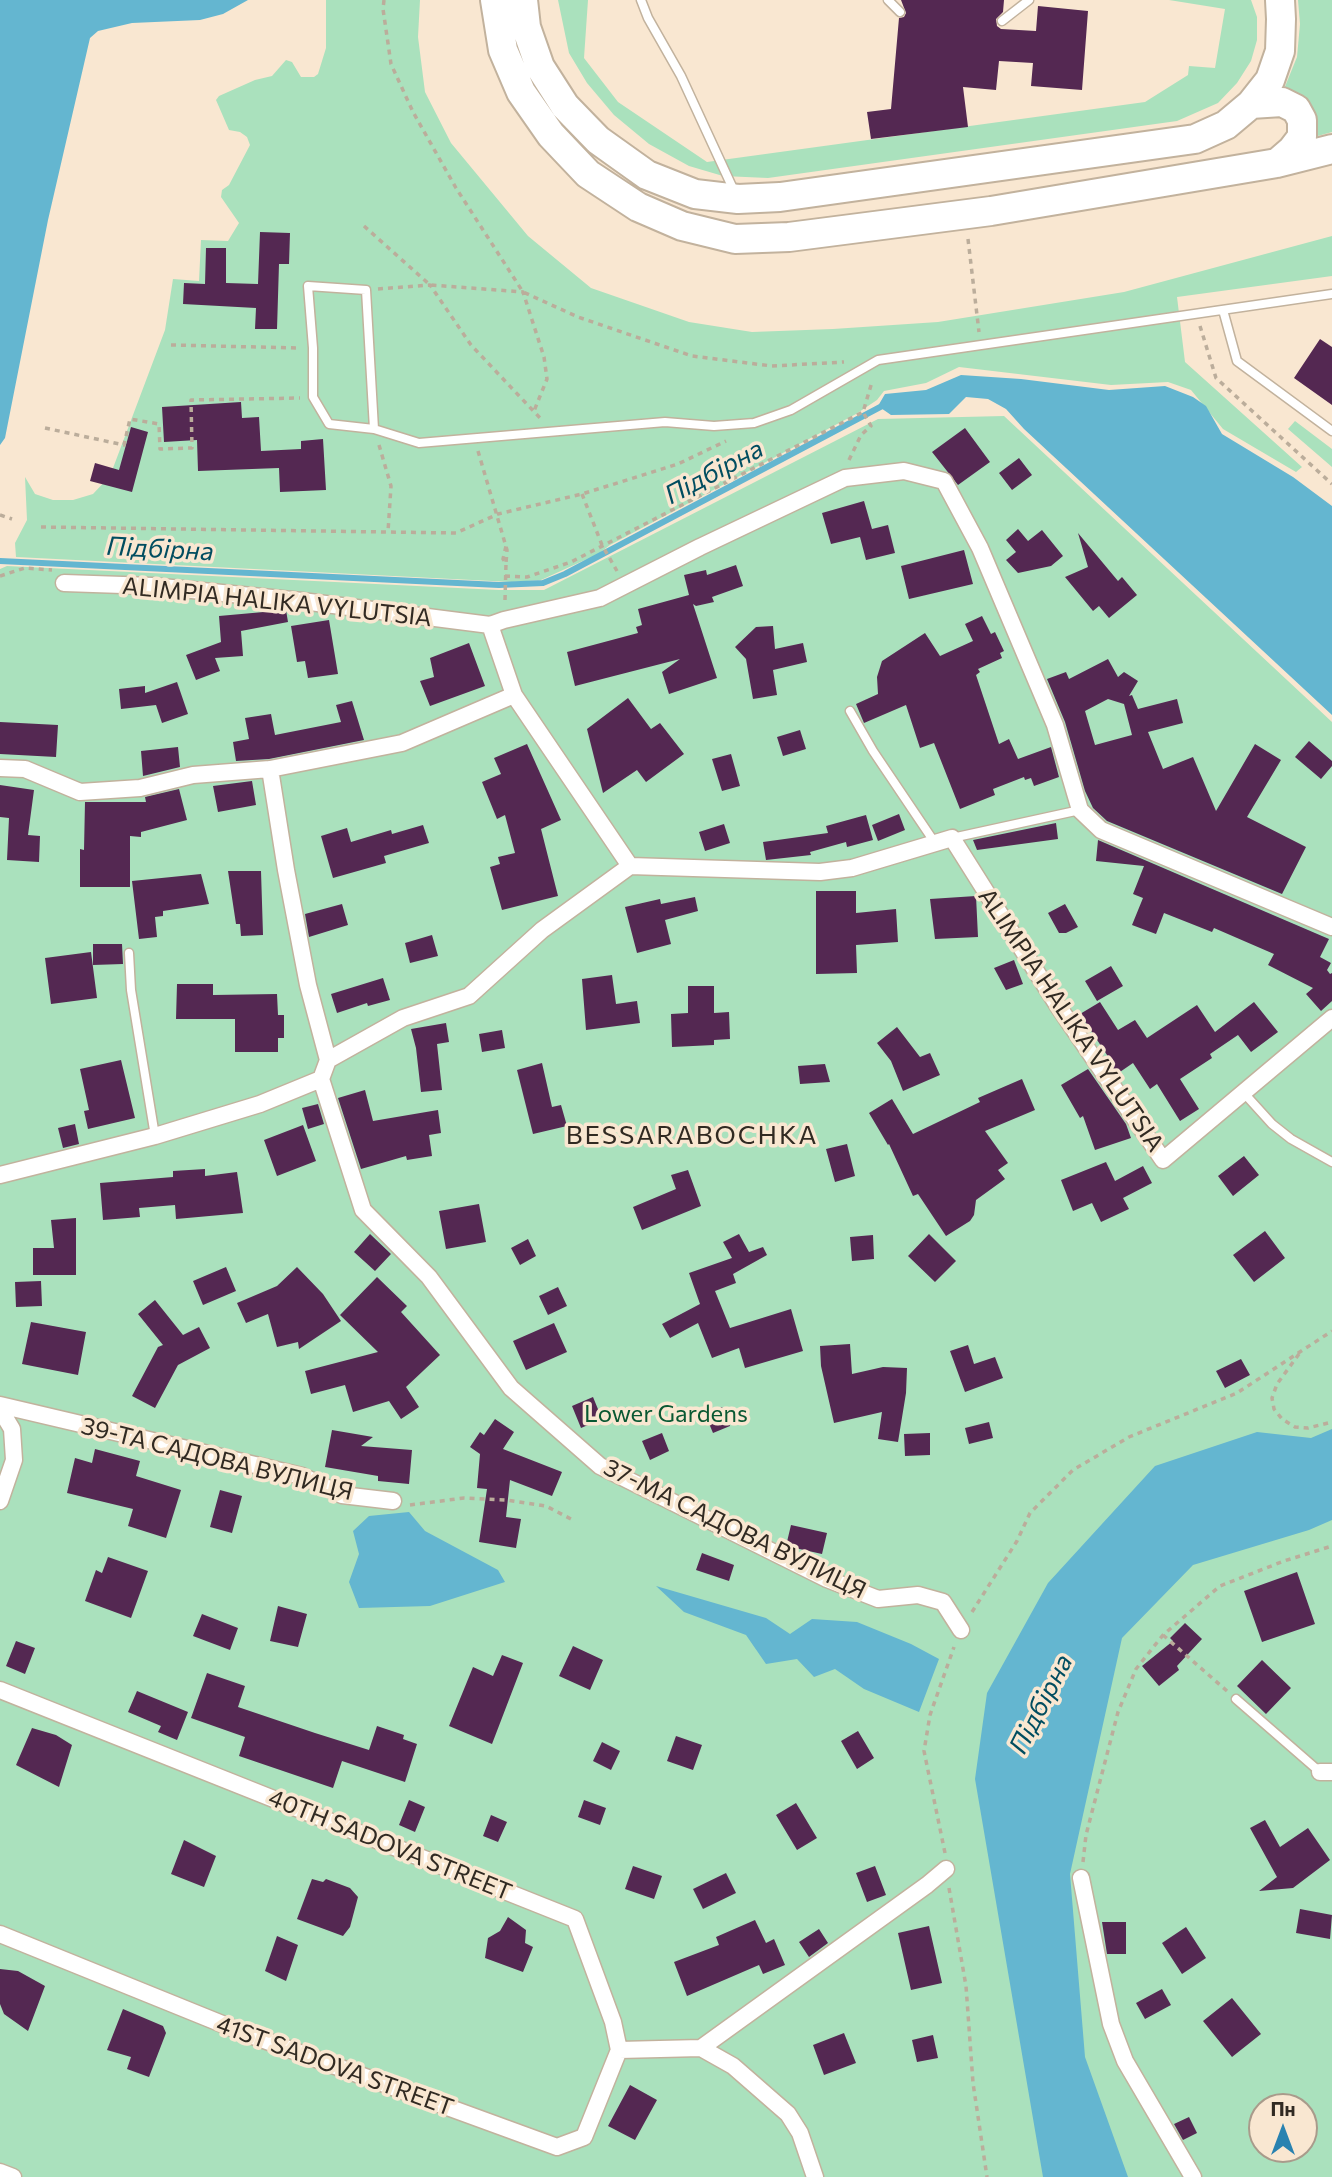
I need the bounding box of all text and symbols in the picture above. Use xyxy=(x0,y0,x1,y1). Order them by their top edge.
water label: Підбірна xyxy=(659,433,769,511)
water label: Підбірна xyxy=(106,531,214,567)
street label: ALIMPIA HALIKA VYLUTSIA xyxy=(121,571,433,633)
street label: ALIMPIA HALIKA VYLUTSIA xyxy=(972,883,1170,1157)
district label: BESSARABOCHKA xyxy=(567,1119,817,1151)
park label: Lower Gardens xyxy=(584,1400,748,1428)
street label: 39-ТА САДОВА ВУЛИЦЯ xyxy=(78,1411,356,1507)
street label: 37-МА САДОВА ВУЛИЦЯ xyxy=(599,1453,871,1605)
water label: Підбірна xyxy=(1003,1649,1079,1759)
street label: 40TH SADOVA STREET xyxy=(264,1783,516,1907)
street label: 41ST SADOVA STREET xyxy=(213,2010,457,2122)
north arrow xyxy=(1248,2093,1318,2163)
text: Пн xyxy=(1270,2097,1296,2120)

